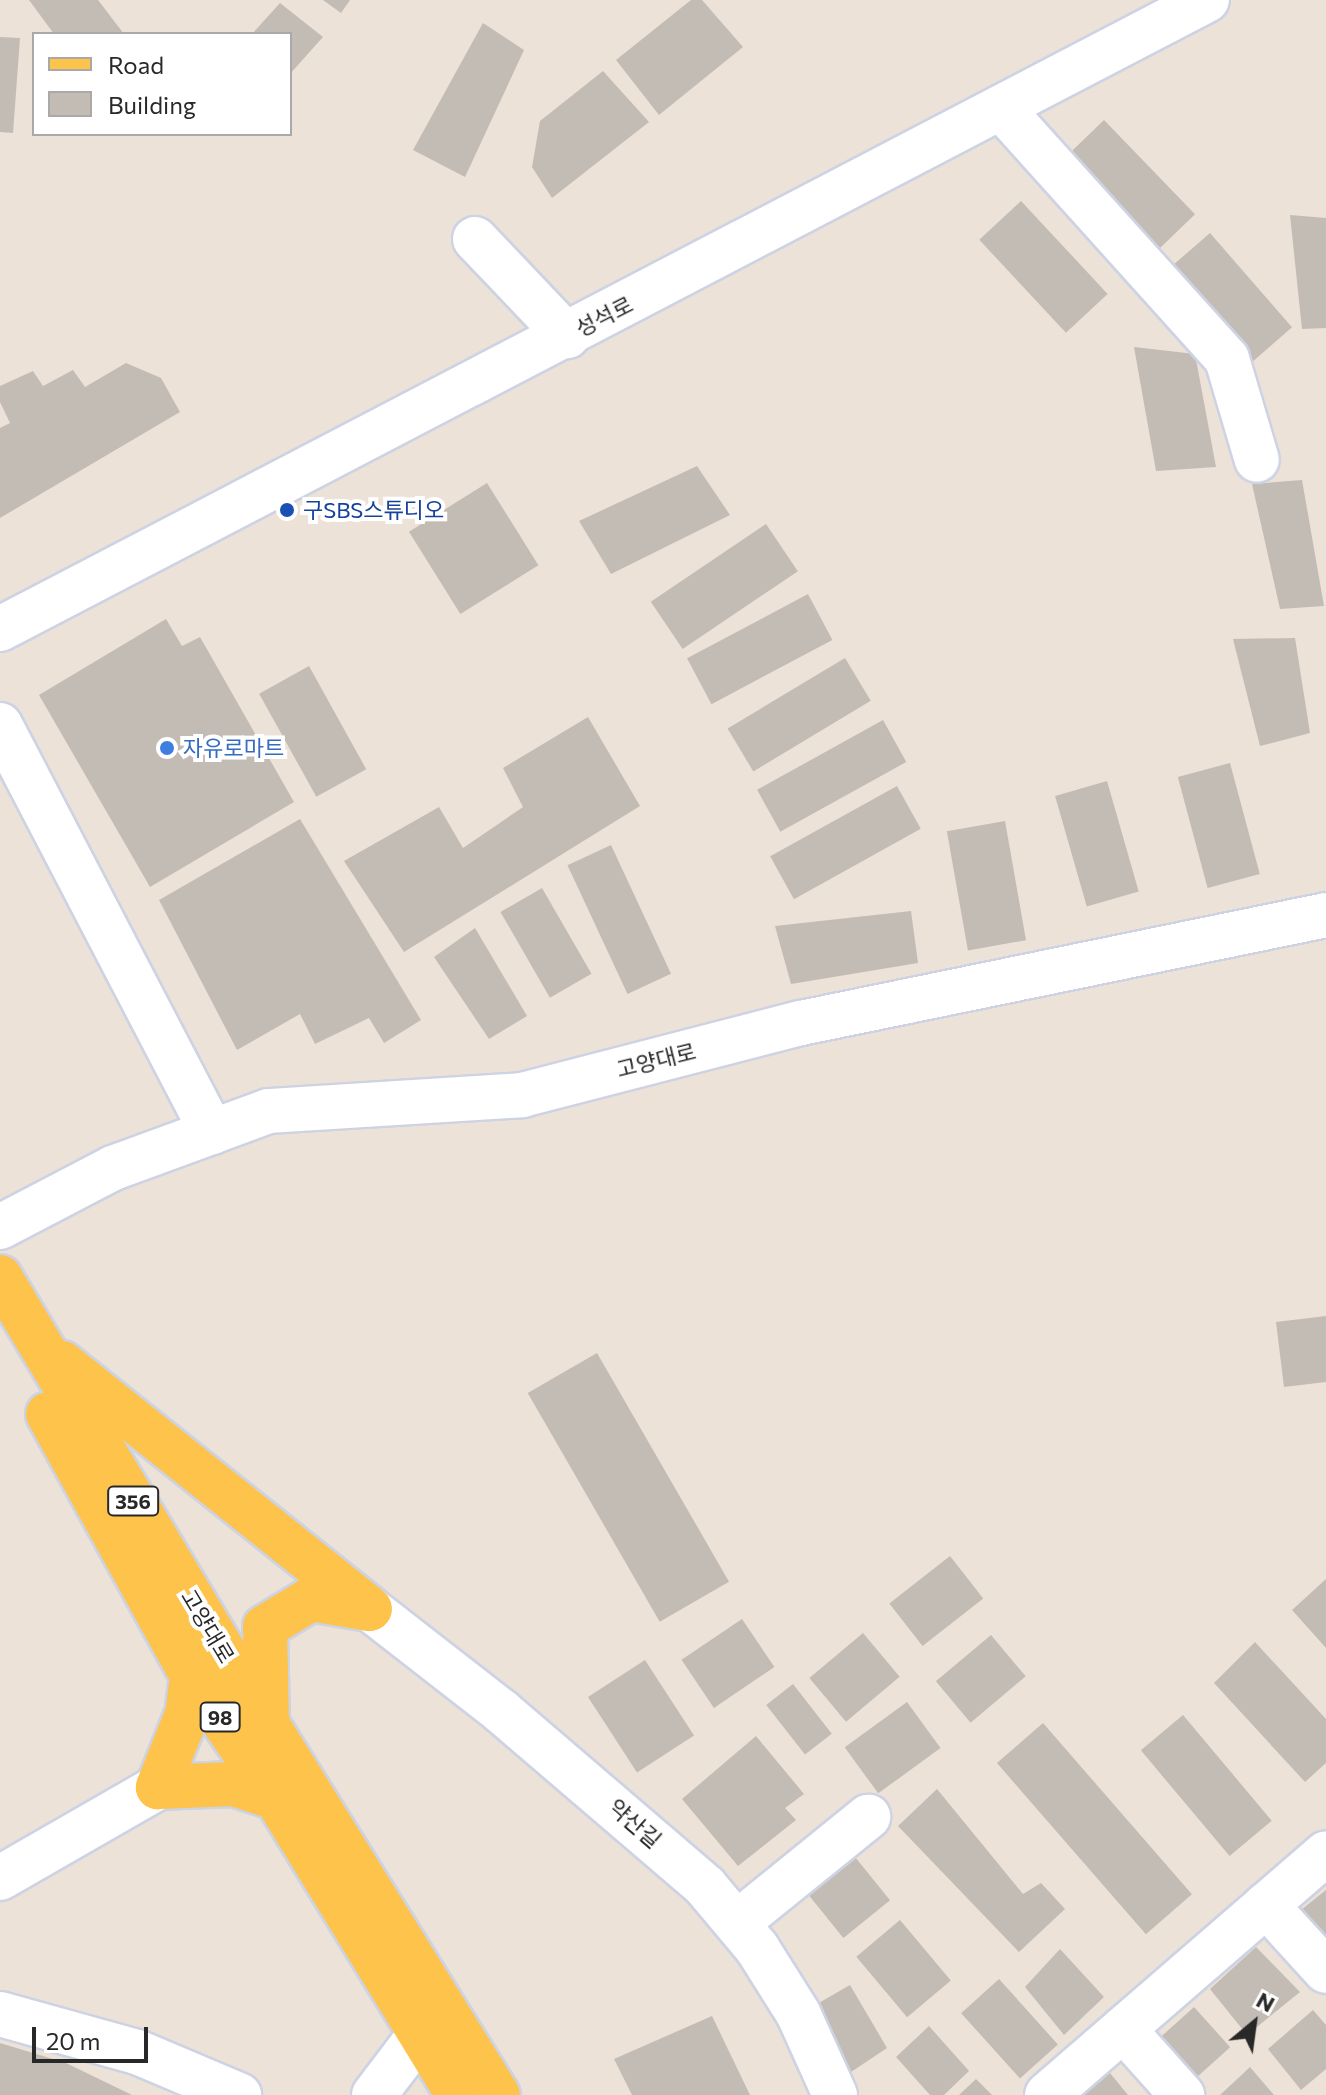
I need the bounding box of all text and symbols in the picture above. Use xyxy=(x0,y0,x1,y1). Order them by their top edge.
legend xyxy=(32,32,292,136)
text: Road xyxy=(108,50,164,79)
text: Building xyxy=(108,90,196,119)
street label: 성석로 xyxy=(571,290,637,342)
place label: 구SBS스튜디오 xyxy=(303,497,444,523)
marker: 구SBS스튜디오 xyxy=(278,501,296,519)
place label: 자유로마트 xyxy=(183,735,284,761)
marker: 자유로마트 xyxy=(158,739,176,757)
street label: 고양대로 xyxy=(614,1037,698,1083)
road number: 356 xyxy=(107,1485,159,1517)
street label: 고양대로 xyxy=(176,1585,240,1667)
road number: 98 xyxy=(198,1701,242,1733)
street label: 약산길 xyxy=(603,1793,667,1853)
north arrow xyxy=(1214,1983,1294,2063)
text: N xyxy=(1252,1986,1280,2017)
scale bar xyxy=(36,2011,152,2061)
text: 20 m xyxy=(46,2026,100,2055)

